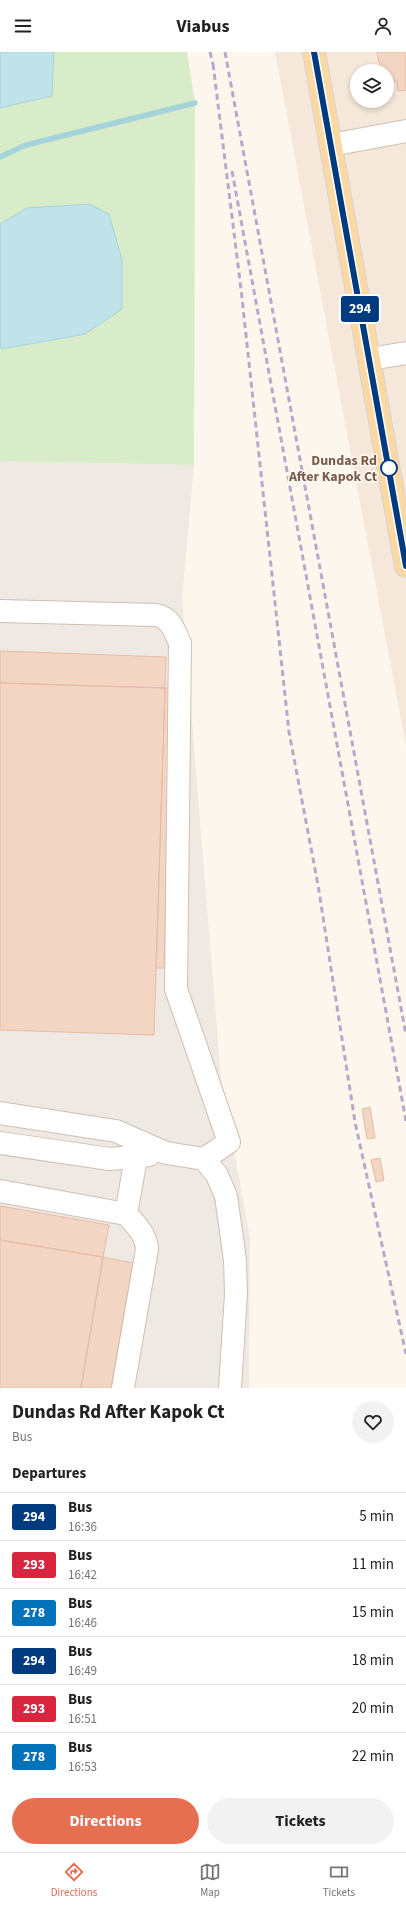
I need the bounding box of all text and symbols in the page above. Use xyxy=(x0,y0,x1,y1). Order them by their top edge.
text: Viabus xyxy=(177,14,229,39)
icon: menu xyxy=(12,15,34,37)
icon: person xyxy=(372,15,394,37)
map controls xyxy=(350,64,394,108)
button: layers xyxy=(350,64,394,108)
line badge: 294 xyxy=(337,296,383,322)
text: 294 xyxy=(349,299,371,319)
place label: Dundas Rd After Kapok Ct xyxy=(288,451,378,487)
marker: Dundas Rd After Kapok Ct xyxy=(380,459,398,477)
text: Dundas Rd After Kapok Ct xyxy=(12,1399,225,1426)
button: heart xyxy=(352,1401,394,1443)
text: Bus xyxy=(12,1428,32,1446)
text: Departures xyxy=(12,1463,86,1484)
text: Bus xyxy=(68,1497,92,1518)
text: 5 min xyxy=(359,1506,394,1527)
text: 294 xyxy=(23,1507,45,1527)
text: 16:36 xyxy=(68,1518,97,1536)
text: Bus xyxy=(68,1545,92,1566)
text: 11 min xyxy=(352,1554,394,1575)
text: 293 xyxy=(23,1555,45,1575)
text: 16:42 xyxy=(68,1566,97,1584)
text: Bus xyxy=(68,1593,92,1614)
text: 15 min xyxy=(352,1602,394,1623)
text: 278 xyxy=(23,1603,45,1623)
text: 16:46 xyxy=(68,1614,97,1632)
text: Bus xyxy=(68,1641,92,1662)
text: 18 min xyxy=(352,1650,394,1671)
text: 294 xyxy=(23,1651,45,1671)
text: 16:49 xyxy=(68,1662,97,1680)
text: Bus xyxy=(68,1689,92,1710)
text: 20 min xyxy=(352,1698,394,1719)
text: 293 xyxy=(23,1699,45,1719)
text: 16:51 xyxy=(68,1710,97,1728)
text: Bus xyxy=(68,1737,92,1758)
text: 22 min xyxy=(352,1746,394,1767)
text: 278 xyxy=(23,1747,45,1767)
text: 16:53 xyxy=(68,1758,97,1776)
button: Directions xyxy=(12,1798,199,1844)
button: Tickets xyxy=(207,1798,394,1844)
tab: Directions xyxy=(51,1861,97,1900)
tab: Map xyxy=(199,1861,221,1900)
tab: Tickets xyxy=(323,1861,355,1900)

